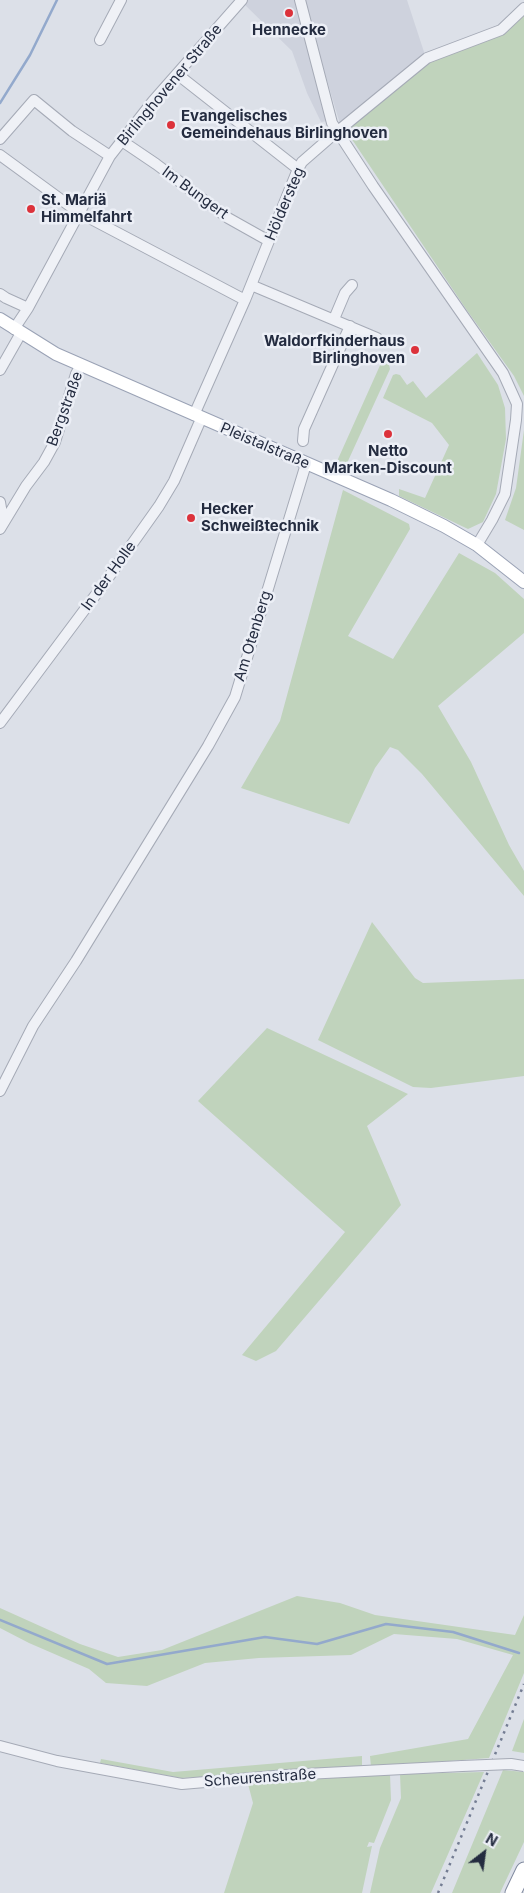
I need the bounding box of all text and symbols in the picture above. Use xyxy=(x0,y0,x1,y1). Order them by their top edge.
marker: Hennecke xyxy=(283,7,295,19)
street label: Birlinghovener Straße xyxy=(114,21,226,149)
place label: Hennecke xyxy=(252,21,326,39)
place label: Evangelisches Gemeindehaus Birlinghoven xyxy=(181,107,387,142)
marker: Evangelisches Gemeindehaus Birlinghoven xyxy=(165,119,177,131)
street label: Im Bungert xyxy=(158,163,232,223)
street label: Höldersteg xyxy=(261,165,309,243)
place label: St. Mariä Himmelfahrt xyxy=(41,191,132,226)
marker: St. Mariä Himmelfahrt xyxy=(25,203,37,215)
place label: Waldorfkinderhaus Birlinghoven xyxy=(264,332,405,367)
marker: Waldorfkinderhaus Birlinghoven xyxy=(409,344,421,356)
street label: Bergstraße xyxy=(43,369,87,449)
street label: Pleistalstraße xyxy=(218,419,312,473)
marker: Netto Marken-Discount xyxy=(382,428,394,440)
place label: Netto Marken-Discount xyxy=(324,442,452,477)
place label: Hecker Schweißtechnik xyxy=(201,500,319,535)
marker: Hecker Schweißtechnik xyxy=(185,512,197,524)
street label: In der Holle xyxy=(78,538,140,614)
street label: Am Otenberg xyxy=(231,588,275,684)
street label: Scheurenstraße xyxy=(203,1765,317,1791)
north arrow xyxy=(459,1828,509,1878)
text: N xyxy=(483,1830,501,1850)

